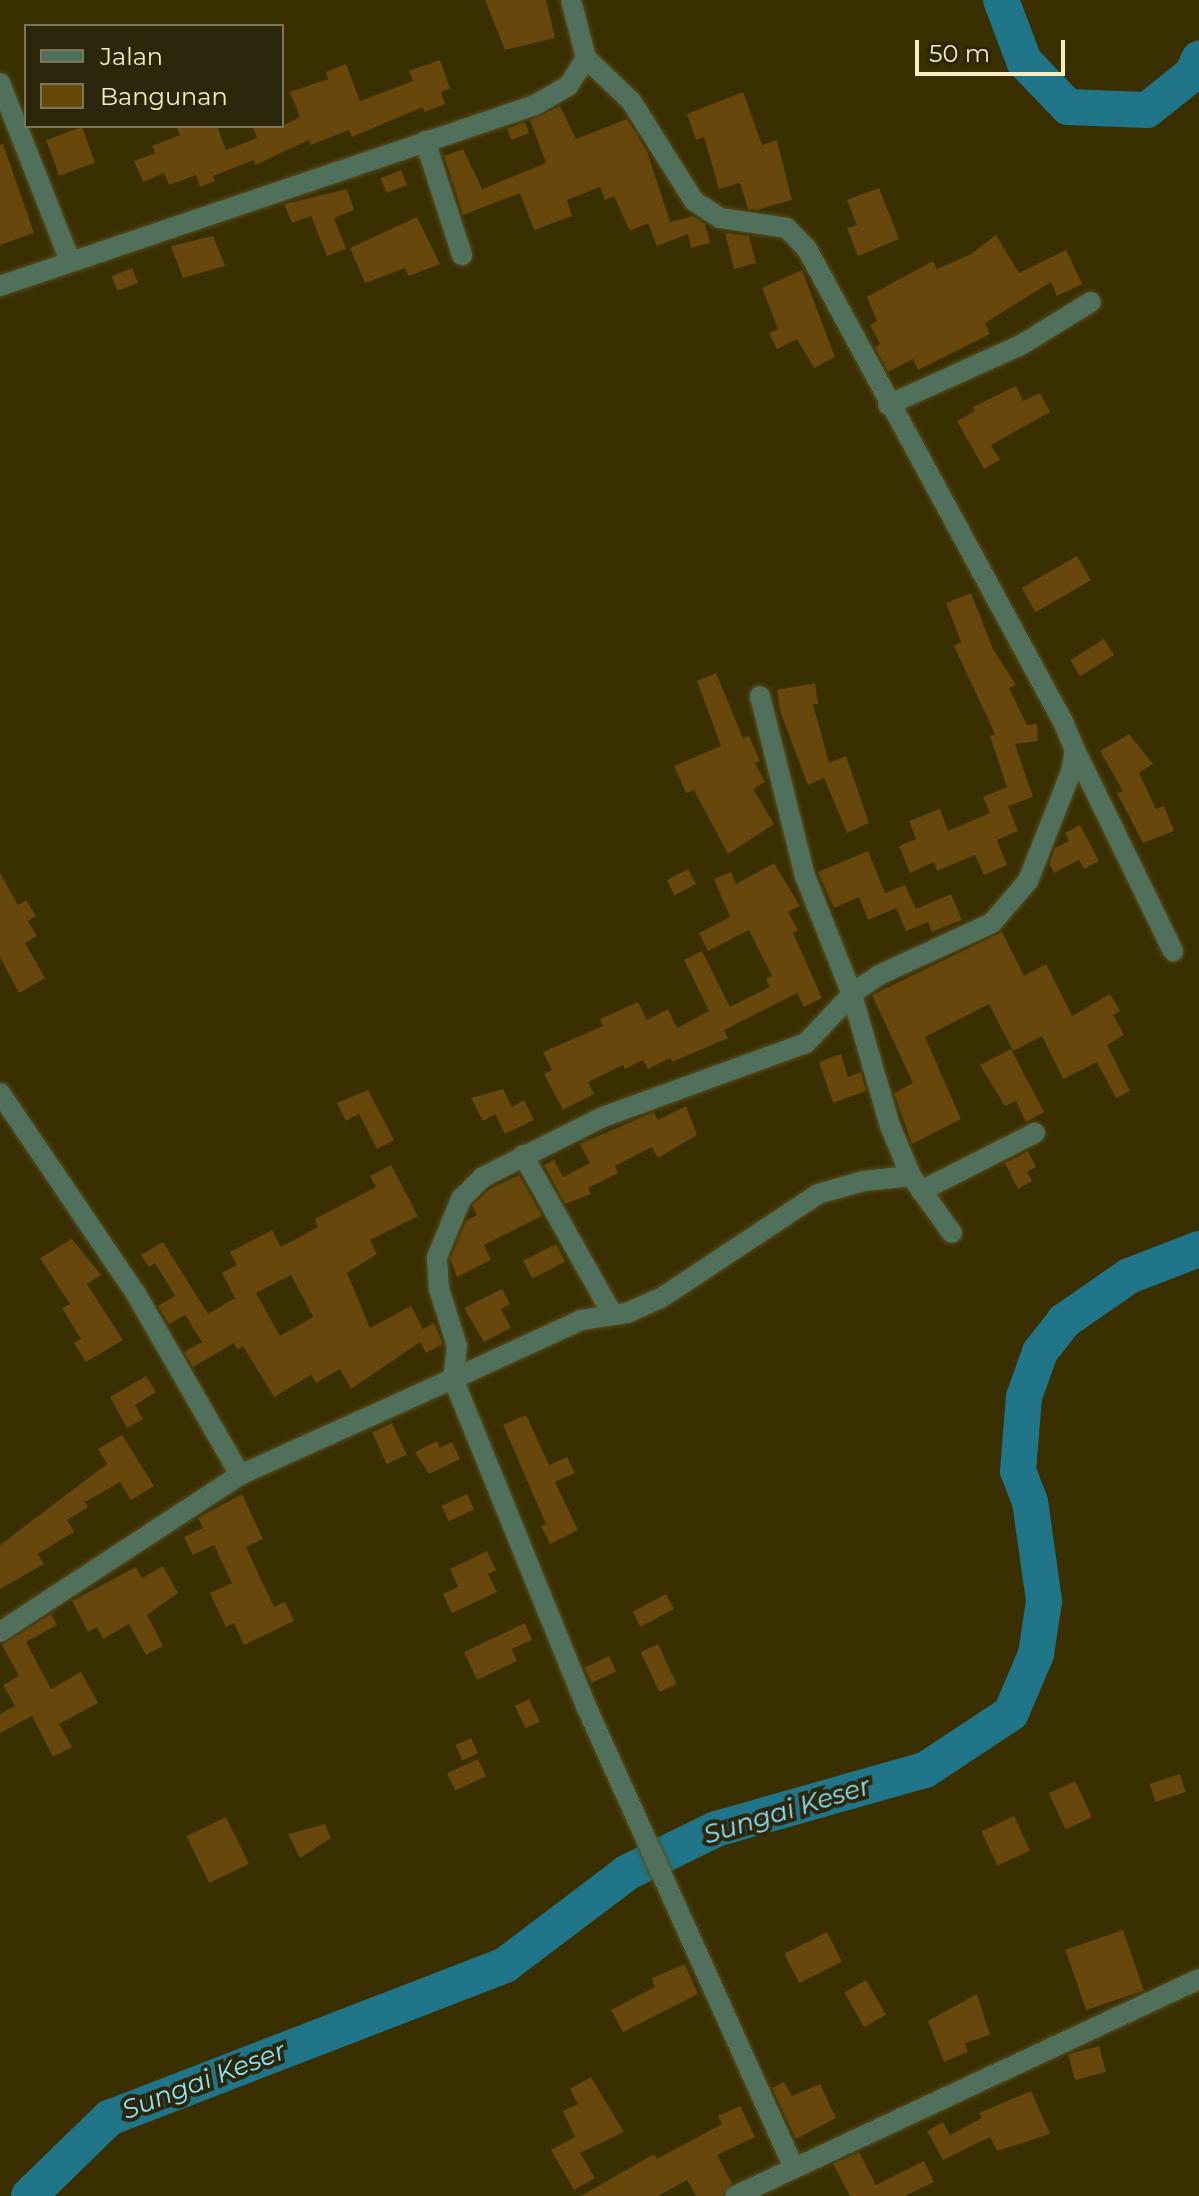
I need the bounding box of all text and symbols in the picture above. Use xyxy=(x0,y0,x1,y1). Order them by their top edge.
legend xyxy=(24,24,284,128)
scale bar xyxy=(919,24,1069,74)
text: 50 m xyxy=(929,39,990,68)
text: Jalan xyxy=(100,42,163,71)
text: Bangunan xyxy=(100,82,228,111)
water label: Sungai Keser xyxy=(700,1771,874,1851)
water label: Sungai Keser xyxy=(118,2035,290,2127)

